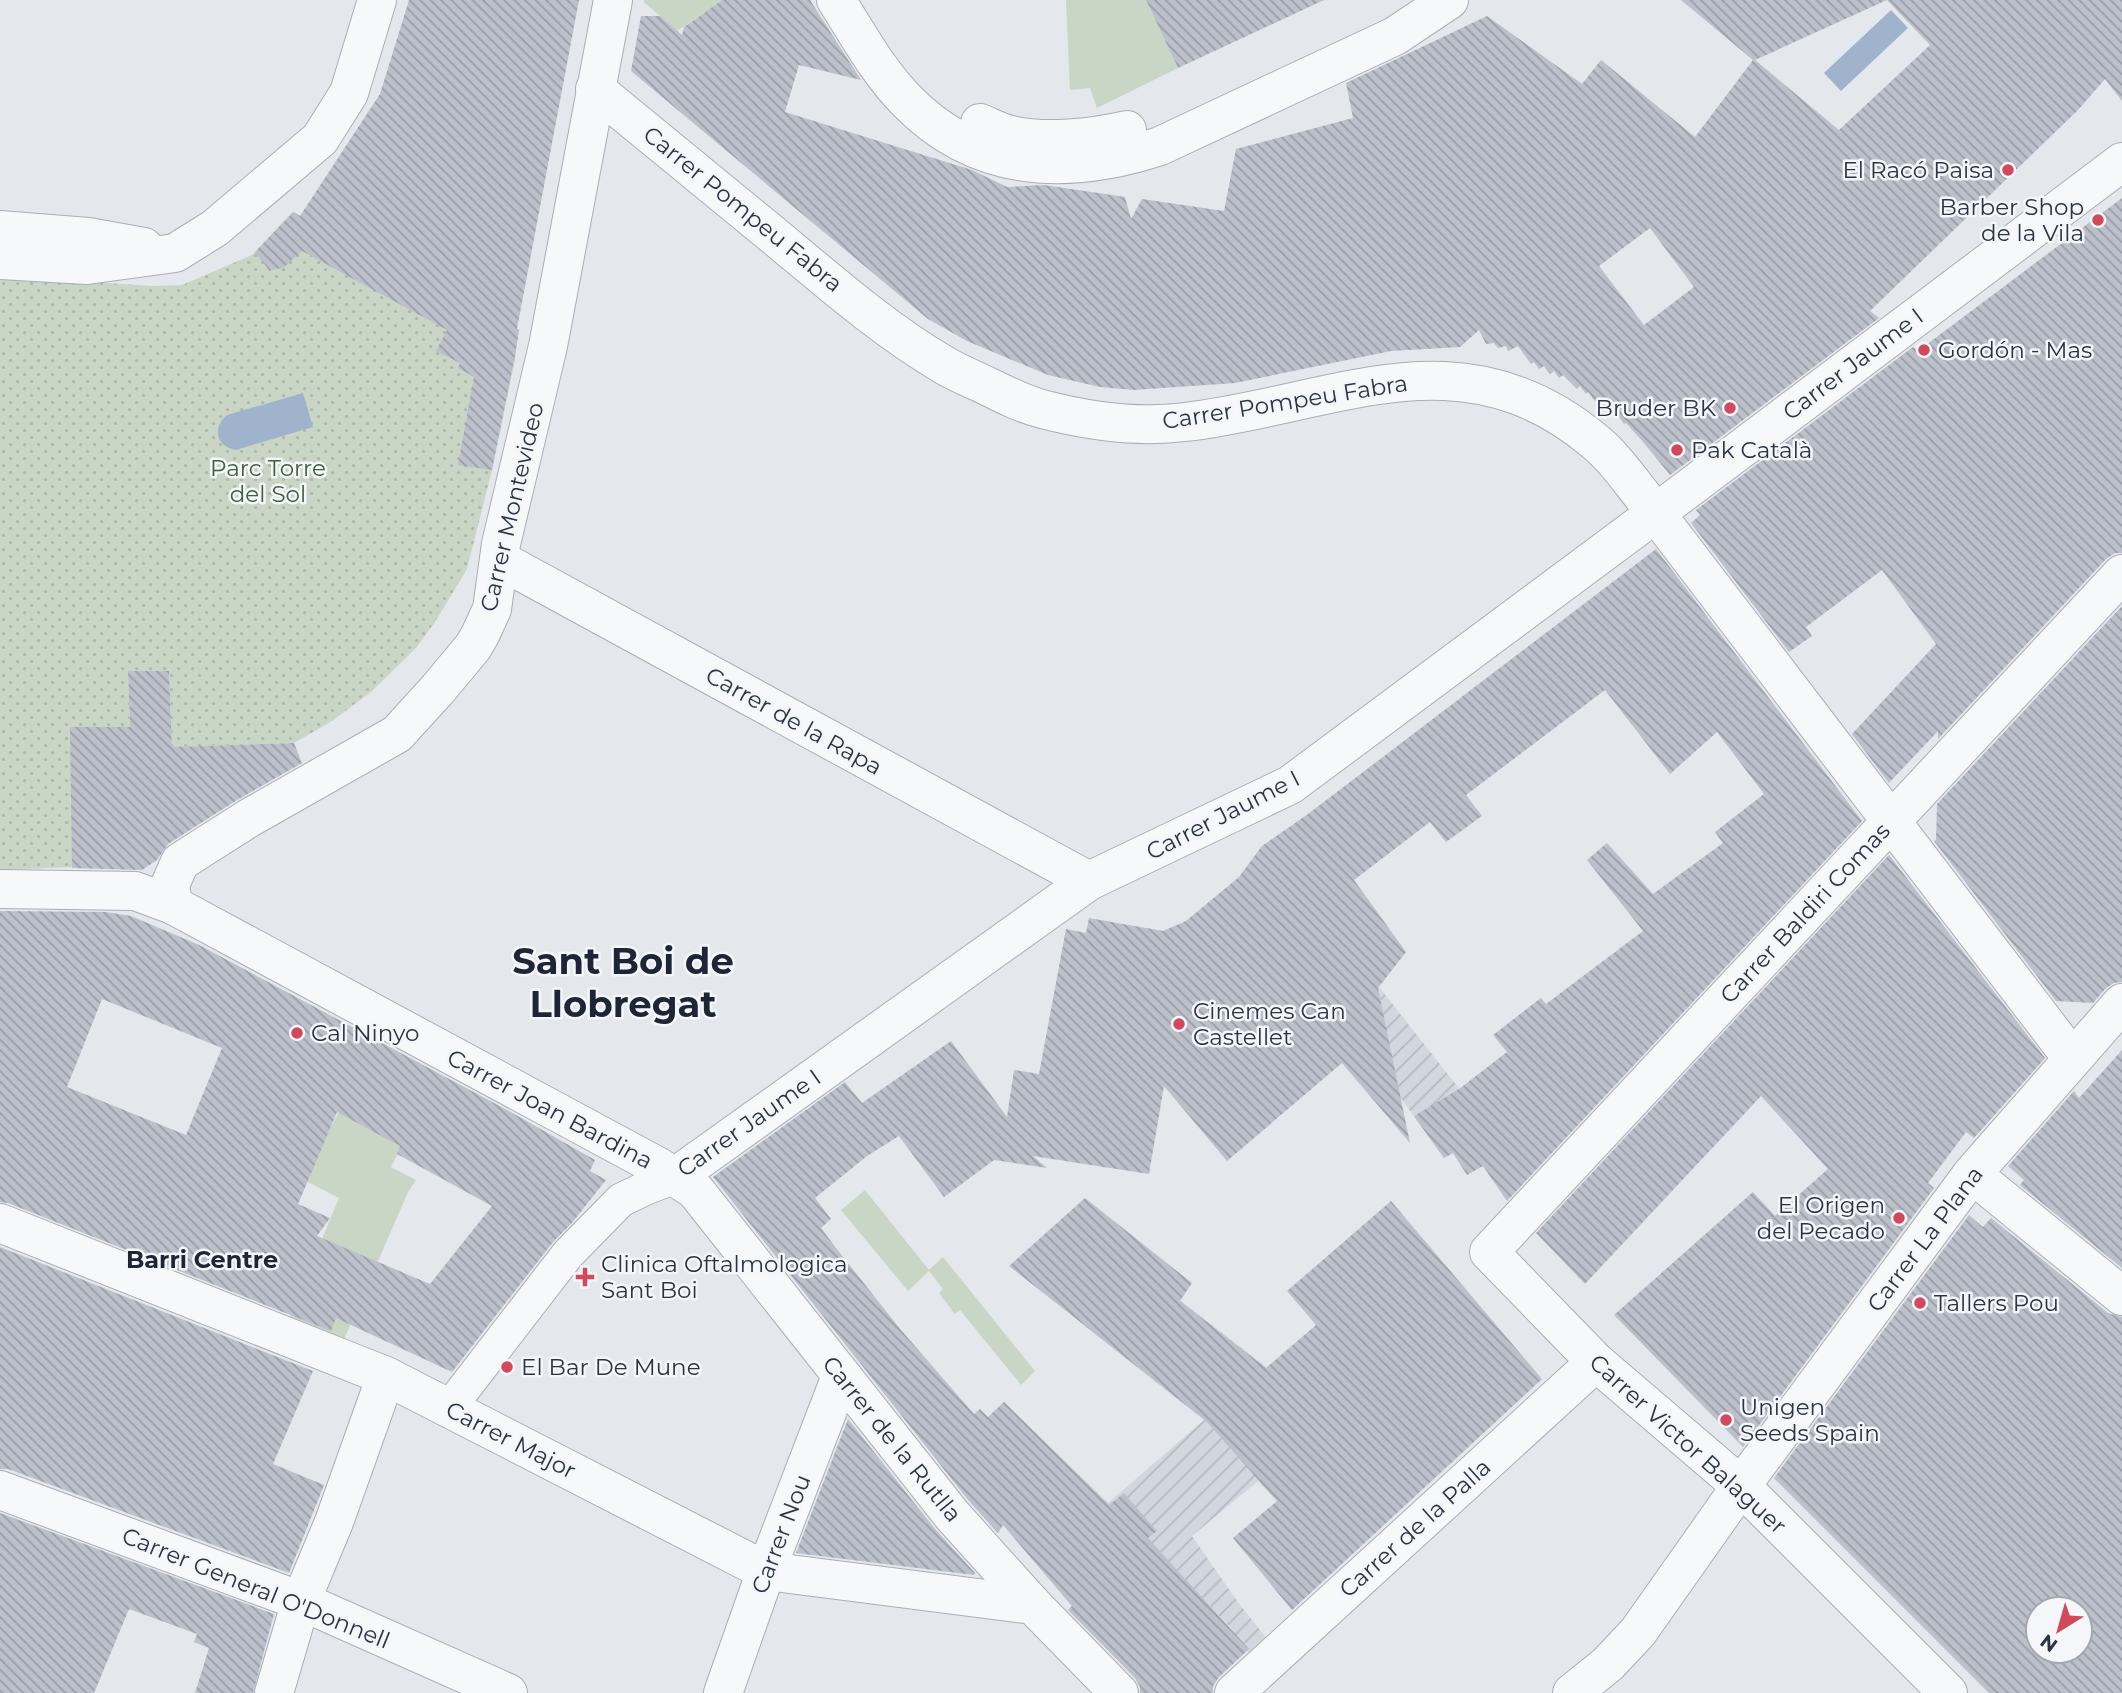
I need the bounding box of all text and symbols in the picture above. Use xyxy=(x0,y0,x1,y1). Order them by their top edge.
street label: Carrer Pompeu Fabra xyxy=(638,120,848,298)
place label: El Racó Paisa xyxy=(1842,156,1994,184)
marker: El Racó Paisa xyxy=(2000,162,2016,178)
place label: Barber Shop de la Vila xyxy=(1940,193,2084,247)
marker: Barber Shop de la Vila xyxy=(2090,212,2106,228)
street label: Carrer Jaume I xyxy=(1777,302,1929,426)
place label: Gordón - Mas xyxy=(1938,336,2092,364)
marker: Gordón - Mas xyxy=(1916,342,1932,358)
street label: Carrer Pompeu Fabra xyxy=(1160,369,1410,435)
place label: Bruder BK xyxy=(1596,394,1717,422)
street label: Carrer Montevideo xyxy=(474,400,550,614)
marker: Bruder BK xyxy=(1722,400,1738,416)
place label: Pak Català xyxy=(1691,436,1812,464)
marker: Pak Català xyxy=(1669,442,1685,458)
park label: Parc Torre del Sol xyxy=(210,454,326,508)
street label: Carrer de la Rapa xyxy=(701,661,887,781)
street label: Carrer Jaume I xyxy=(1142,764,1304,866)
street label: Carrer Baldiri Comas xyxy=(1714,817,1896,1009)
district label: Sant Boi de Llobregat xyxy=(512,938,734,1026)
place label: Cinemes Can Castellet xyxy=(1193,997,1346,1051)
marker: Cinemes Can Castellet xyxy=(1171,1016,1187,1032)
place label: Cal Ninyo xyxy=(311,1019,419,1047)
marker: Cal Ninyo xyxy=(289,1025,305,1041)
street label: Carrer Joan Bardina xyxy=(443,1043,657,1175)
street label: Carrer Jaume I xyxy=(672,1063,826,1183)
street label: Carrer La Plana xyxy=(1861,1161,1989,1317)
place label: El Origen del Pecado xyxy=(1757,1191,1885,1245)
marker: El Origen del Pecado xyxy=(1891,1210,1907,1226)
district label: Barri Centre xyxy=(126,1245,278,1274)
place label: Clinica Oftalmologica Sant Boi xyxy=(601,1250,848,1304)
marker: Clinica Oftalmologica Sant Boi xyxy=(575,1267,595,1287)
place label: Tallers Pou xyxy=(1934,1289,2059,1317)
marker: Tallers Pou xyxy=(1912,1295,1928,1311)
street label: Carrer Victor Balaguer xyxy=(1584,1348,1792,1540)
street label: Carrer de la Rutlla xyxy=(816,1350,968,1528)
place label: El Bar De Mune xyxy=(521,1353,701,1381)
marker: El Bar De Mune xyxy=(499,1359,515,1375)
place label: Unigen Seeds Spain xyxy=(1740,1393,1880,1447)
street label: Carrer Major xyxy=(441,1395,581,1485)
marker: Unigen Seeds Spain xyxy=(1718,1412,1734,1428)
street label: Carrer de la Palla xyxy=(1334,1453,1496,1603)
street label: Carrer Nou xyxy=(745,1470,817,1598)
street label: Carrer General O'Donnell xyxy=(118,1521,394,1655)
north arrow xyxy=(2024,1595,2094,1665)
text: N xyxy=(2036,1629,2062,1657)

